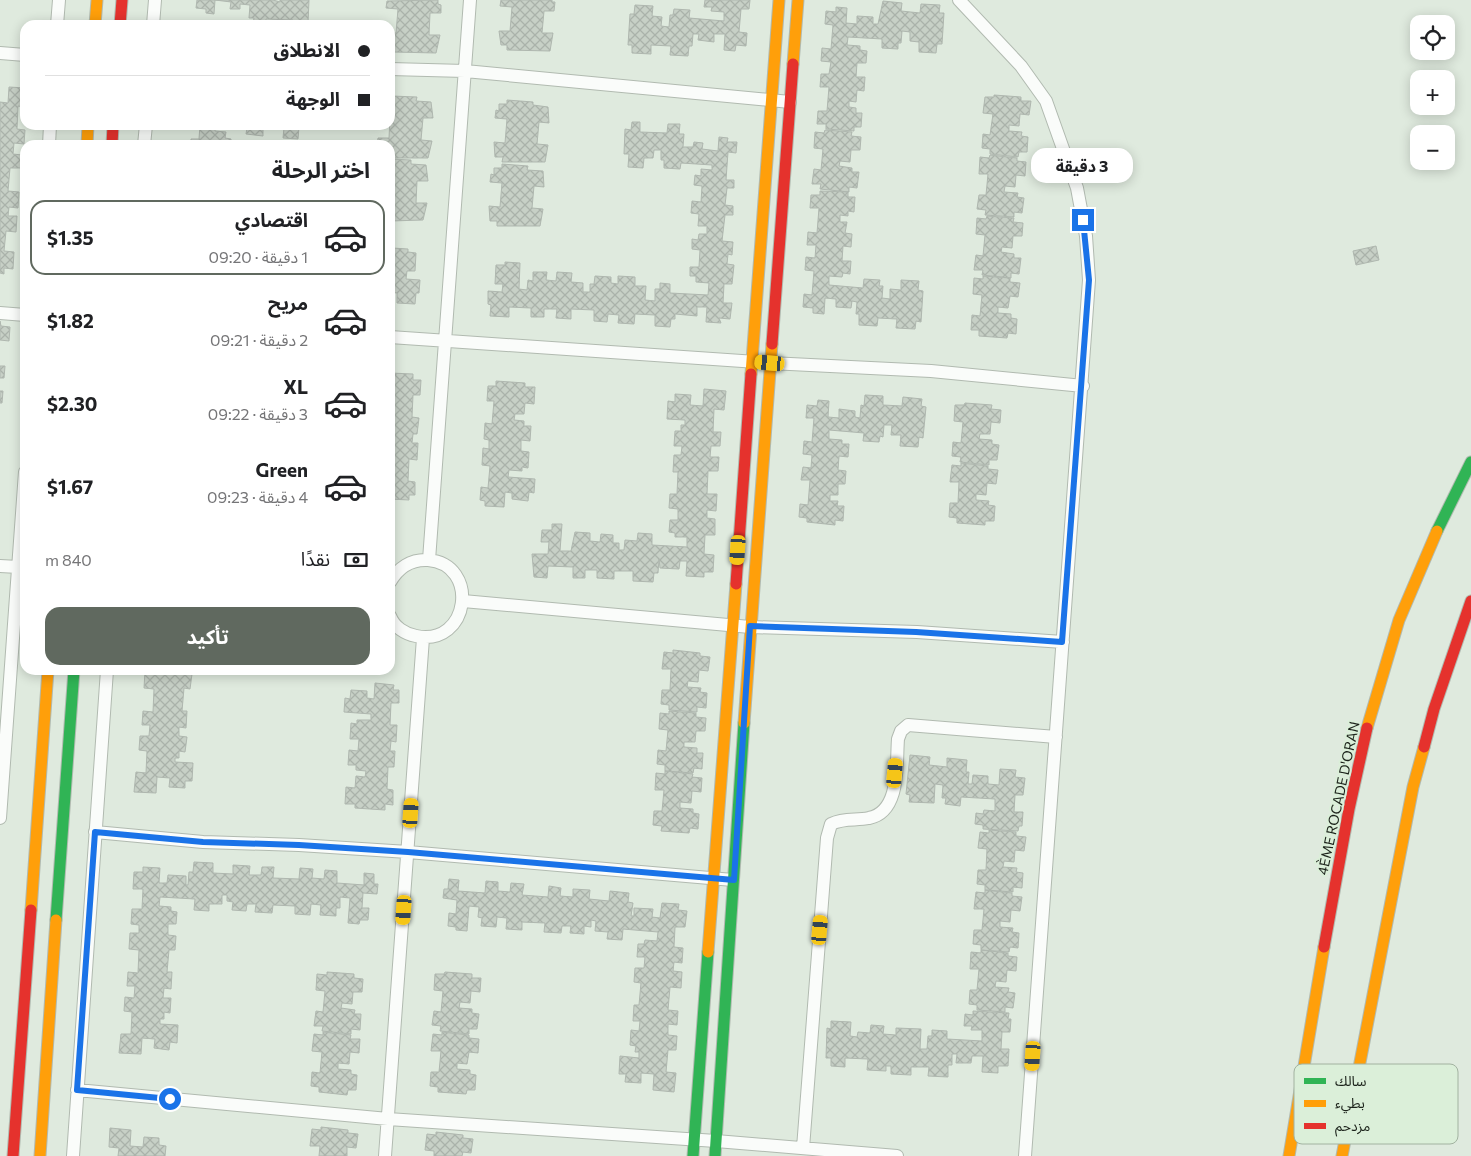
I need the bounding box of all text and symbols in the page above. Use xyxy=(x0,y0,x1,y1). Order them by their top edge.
map controls xyxy=(1410,15,1455,170)
button: locate xyxy=(1410,15,1455,60)
text: الانطلاق xyxy=(274,38,340,61)
button: + xyxy=(1410,70,1455,115)
text: الوجهة xyxy=(286,87,340,110)
button: − xyxy=(1410,125,1455,170)
callout: 3 دقيقة xyxy=(1032,148,1134,182)
text: اختر الرحلة xyxy=(272,156,370,183)
text: 3 دقيقة xyxy=(1056,156,1108,175)
text: اقتصادي xyxy=(235,208,308,231)
route end xyxy=(1072,209,1094,231)
icon: car xyxy=(323,215,368,260)
text: $1.35 xyxy=(47,226,94,249)
text: 1 دقيقة · 09:20 xyxy=(209,247,308,266)
text: مريح xyxy=(268,291,308,314)
icon: car xyxy=(323,298,368,343)
text: $1.82 xyxy=(47,309,94,332)
text: 2 دقيقة · 09:21 xyxy=(210,330,308,349)
car xyxy=(754,354,785,372)
text: XL xyxy=(283,375,308,398)
icon: car xyxy=(323,381,368,426)
text: $2.30 xyxy=(47,392,97,415)
text: 3 دقيقة · 09:22 xyxy=(208,404,308,423)
text: Green xyxy=(256,458,308,481)
icon: car xyxy=(323,464,368,509)
text: $1.67 xyxy=(47,475,93,498)
text: 4 دقيقة · 09:23 xyxy=(207,487,308,506)
car xyxy=(729,535,746,565)
icon: cash xyxy=(342,546,370,574)
text: نقدًا xyxy=(301,547,330,570)
text: 840 m xyxy=(45,550,92,569)
button: تأكيد xyxy=(45,607,370,665)
street label: 4ÈME ROCADE D'ORAN xyxy=(1313,720,1363,876)
car xyxy=(886,757,903,789)
car xyxy=(402,798,419,828)
car xyxy=(395,895,412,925)
car xyxy=(811,914,828,946)
car xyxy=(1024,1041,1041,1071)
legend xyxy=(1294,1064,1458,1144)
text: سالك xyxy=(1335,1072,1367,1089)
route start xyxy=(159,1088,181,1110)
text: بطيء xyxy=(1335,1094,1365,1114)
text: مزدحم xyxy=(1335,1117,1370,1137)

